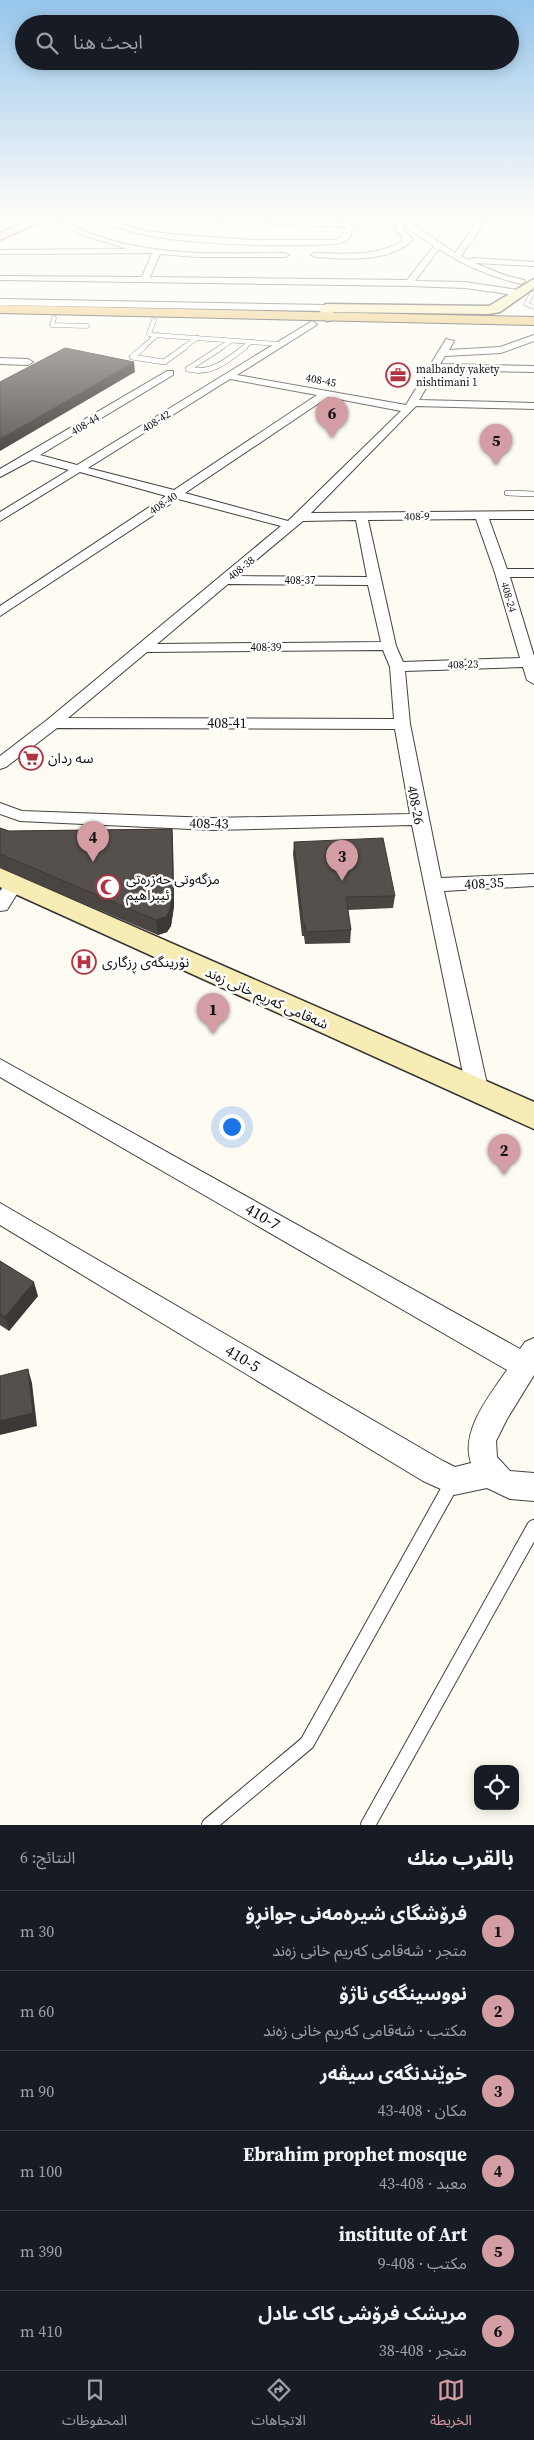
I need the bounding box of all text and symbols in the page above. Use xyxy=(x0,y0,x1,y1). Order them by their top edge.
search box xyxy=(15,15,519,70)
icon: search xyxy=(33,29,61,57)
text: ابحث هنا xyxy=(73,29,143,55)
office icon: malbandy yakety nishtimani 1 xyxy=(385,362,411,388)
place label: malbandy yakety nishtimani 1 xyxy=(416,362,500,390)
street label: 408-45 xyxy=(304,370,338,391)
pin: 6 xyxy=(316,397,348,438)
street label: 408-42 xyxy=(139,407,174,436)
street label: 408-44 xyxy=(68,410,103,439)
pin: 5 xyxy=(480,424,512,465)
street label: 408-40 xyxy=(146,488,181,518)
street label: 408-9 xyxy=(404,509,430,524)
street label: 408-38 xyxy=(225,553,258,584)
street label: 408-37 xyxy=(285,573,316,588)
street label: 408-24 xyxy=(497,580,520,615)
street label: 408-39 xyxy=(251,640,281,655)
street label: 408-23 xyxy=(447,656,479,673)
street label: 408-41 xyxy=(207,713,247,733)
supermarket icon: سه ردان xyxy=(18,745,44,771)
place label: سه ردان xyxy=(48,748,93,768)
street label: 408-26 xyxy=(402,784,430,826)
street label: 408-43 xyxy=(189,813,229,833)
pin: 4 xyxy=(77,821,109,862)
pin: 3 xyxy=(326,840,358,881)
place label: مزگەوتی حەزرەتی ئیبراهیم xyxy=(126,869,220,906)
street label: 408-35 xyxy=(464,872,504,894)
mosque icon: مزگەوتی حەزرەتی ئیبراهیم xyxy=(95,874,121,900)
hospital icon: نۆرینگەی ڕزگاری xyxy=(71,949,97,975)
place label: نۆرینگەی ڕزگاری xyxy=(102,952,189,974)
street label: شەقامی کەریم خانی زەند xyxy=(202,962,332,1035)
pin: 1 xyxy=(197,993,229,1034)
your location xyxy=(219,1114,245,1140)
pin: 2 xyxy=(488,1134,520,1175)
street label: 410-7 xyxy=(241,1197,285,1235)
street label: 410-5 xyxy=(221,1339,265,1377)
map controls xyxy=(474,1765,519,1810)
button: locate xyxy=(474,1765,519,1810)
text: بالقرب منك xyxy=(407,1843,514,1872)
text: النتائج: 6 xyxy=(20,1846,75,1868)
text: فرۆشگای شیرەمەنی جوانڕۆ xyxy=(245,1900,467,1926)
text: 30 m xyxy=(20,1920,54,1942)
text: 1 xyxy=(494,1920,502,1942)
text: متجر · شەقامی کەریم خانی زەند xyxy=(272,1939,467,1961)
text: نووسینگەی ناژۆ xyxy=(339,1980,467,2006)
text: 60 m xyxy=(20,2000,54,2022)
text: 2 xyxy=(494,2000,502,2022)
text: مكتب · شەقامی کەریم خانی زەند xyxy=(263,2019,467,2041)
text: خوێندنگەی سیڤەر xyxy=(320,2060,467,2086)
text: 90 m xyxy=(20,2080,54,2102)
text: 3 xyxy=(494,2080,502,2102)
text: مكان · 408-43 xyxy=(378,2099,467,2121)
text: Ebrahim prophet mosque xyxy=(243,2141,467,2167)
text: 100 m xyxy=(20,2160,62,2182)
text: 4 xyxy=(494,2160,502,2182)
text: معبد · 408-43 xyxy=(379,2172,467,2194)
text: institute of Art xyxy=(339,2221,467,2247)
text: 390 m xyxy=(20,2240,62,2262)
text: 5 xyxy=(494,2240,502,2262)
text: مكتب · 408-9 xyxy=(378,2252,467,2274)
text: مریشک فرۆشی کاک عادل xyxy=(258,2300,467,2326)
text: 410 m xyxy=(20,2320,62,2342)
text: 6 xyxy=(494,2320,502,2342)
text: متجر · 408-38 xyxy=(379,2339,467,2361)
tab: المحفوظات xyxy=(62,2376,127,2435)
tab: الاتجاهات xyxy=(251,2376,306,2435)
tab: الخريطة xyxy=(430,2376,472,2435)

